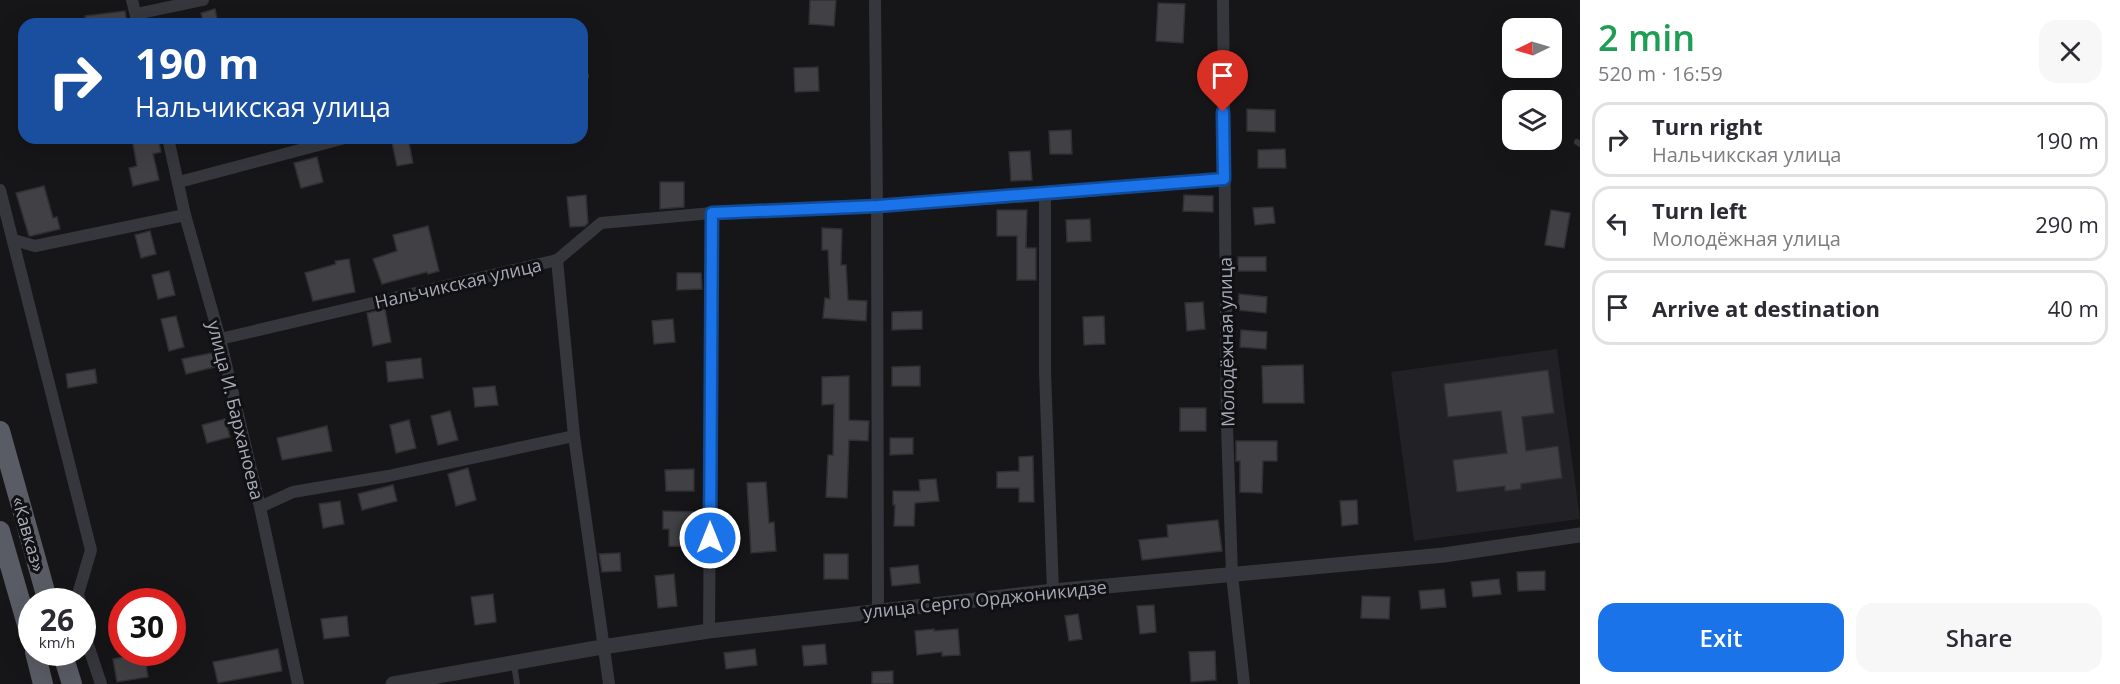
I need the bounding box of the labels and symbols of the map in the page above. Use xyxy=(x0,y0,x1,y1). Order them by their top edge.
north arrow xyxy=(1502,18,1562,78)
pin xyxy=(1197,50,1248,112)
street label: Нальчикская улица xyxy=(372,252,544,314)
street label: Молодёжная улица xyxy=(1213,257,1239,427)
street label: улица И. Барханоева xyxy=(202,318,270,502)
street label: «Кавказ» xyxy=(7,494,51,574)
position arrow xyxy=(678,506,742,570)
street label: улица Серго Орджоникидзе xyxy=(862,574,1108,624)
speed limit sign: 30 xyxy=(108,588,186,666)

